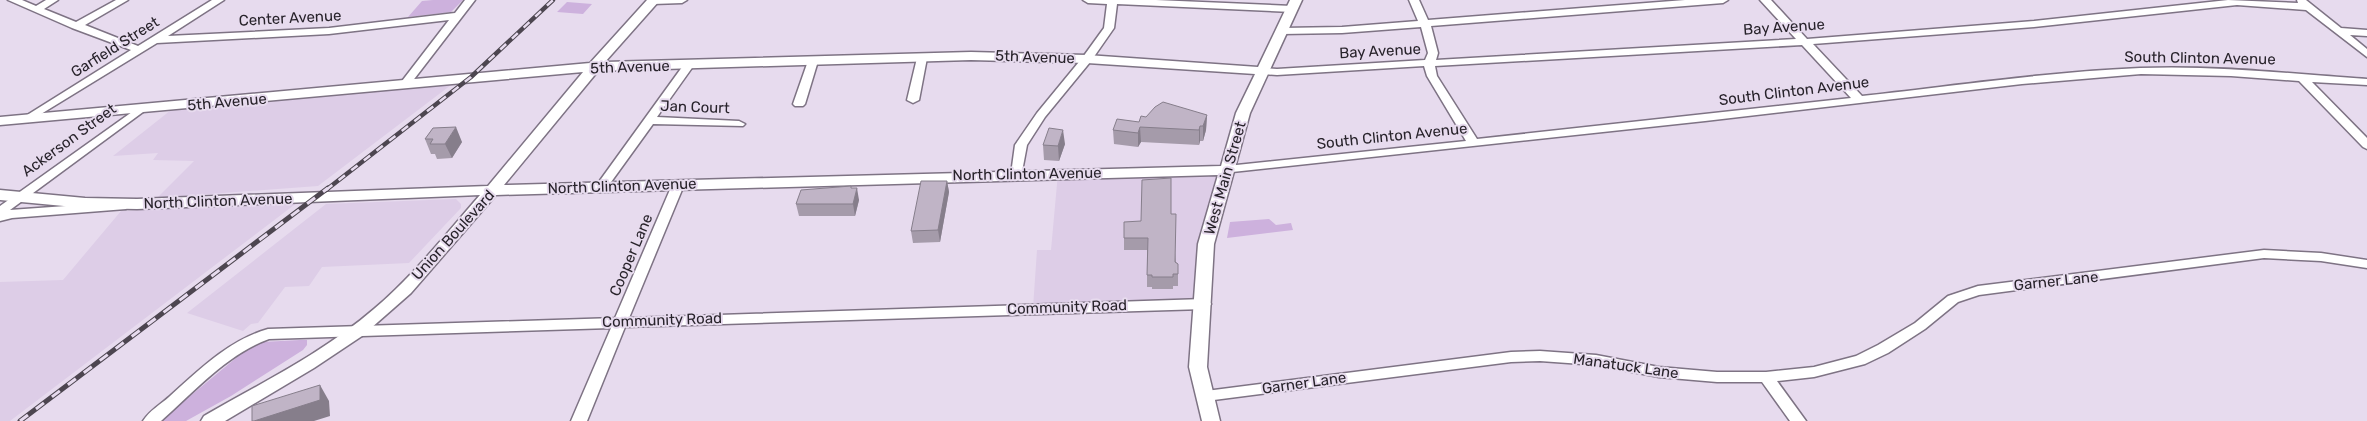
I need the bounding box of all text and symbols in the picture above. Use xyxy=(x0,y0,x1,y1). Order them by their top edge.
street label: Center Avenue xyxy=(238,6,342,30)
street label: Garfield Street xyxy=(68,13,162,81)
street label: Bay Avenue xyxy=(1743,15,1825,39)
street label: Bay Avenue xyxy=(1339,40,1421,62)
street label: 5th Avenue xyxy=(995,47,1075,67)
street label: South Clinton Avenue xyxy=(2124,48,2276,68)
street label: 5th Avenue xyxy=(590,57,670,77)
street label: South Clinton Avenue xyxy=(1718,73,1870,109)
street label: 5th Avenue xyxy=(187,90,267,114)
street label: Jan Court xyxy=(660,97,730,117)
street label: Ackerson Street xyxy=(18,100,120,180)
street label: West Main Street xyxy=(1200,119,1250,237)
street label: South Clinton Avenue xyxy=(1316,119,1468,153)
street label: North Clinton Avenue xyxy=(952,164,1102,184)
street label: North Clinton Avenue xyxy=(547,174,697,198)
street label: Union Boulevard xyxy=(408,186,498,284)
street label: North Clinton Avenue xyxy=(143,189,293,213)
street label: Cooper Lane xyxy=(606,211,656,299)
street label: Garner Lane xyxy=(2013,268,2099,294)
street label: Community Road xyxy=(1007,296,1127,318)
street label: Community Road xyxy=(602,309,722,331)
street label: Manatuck Lane xyxy=(1572,350,1680,382)
street label: Garner Lane xyxy=(1261,368,1347,398)

